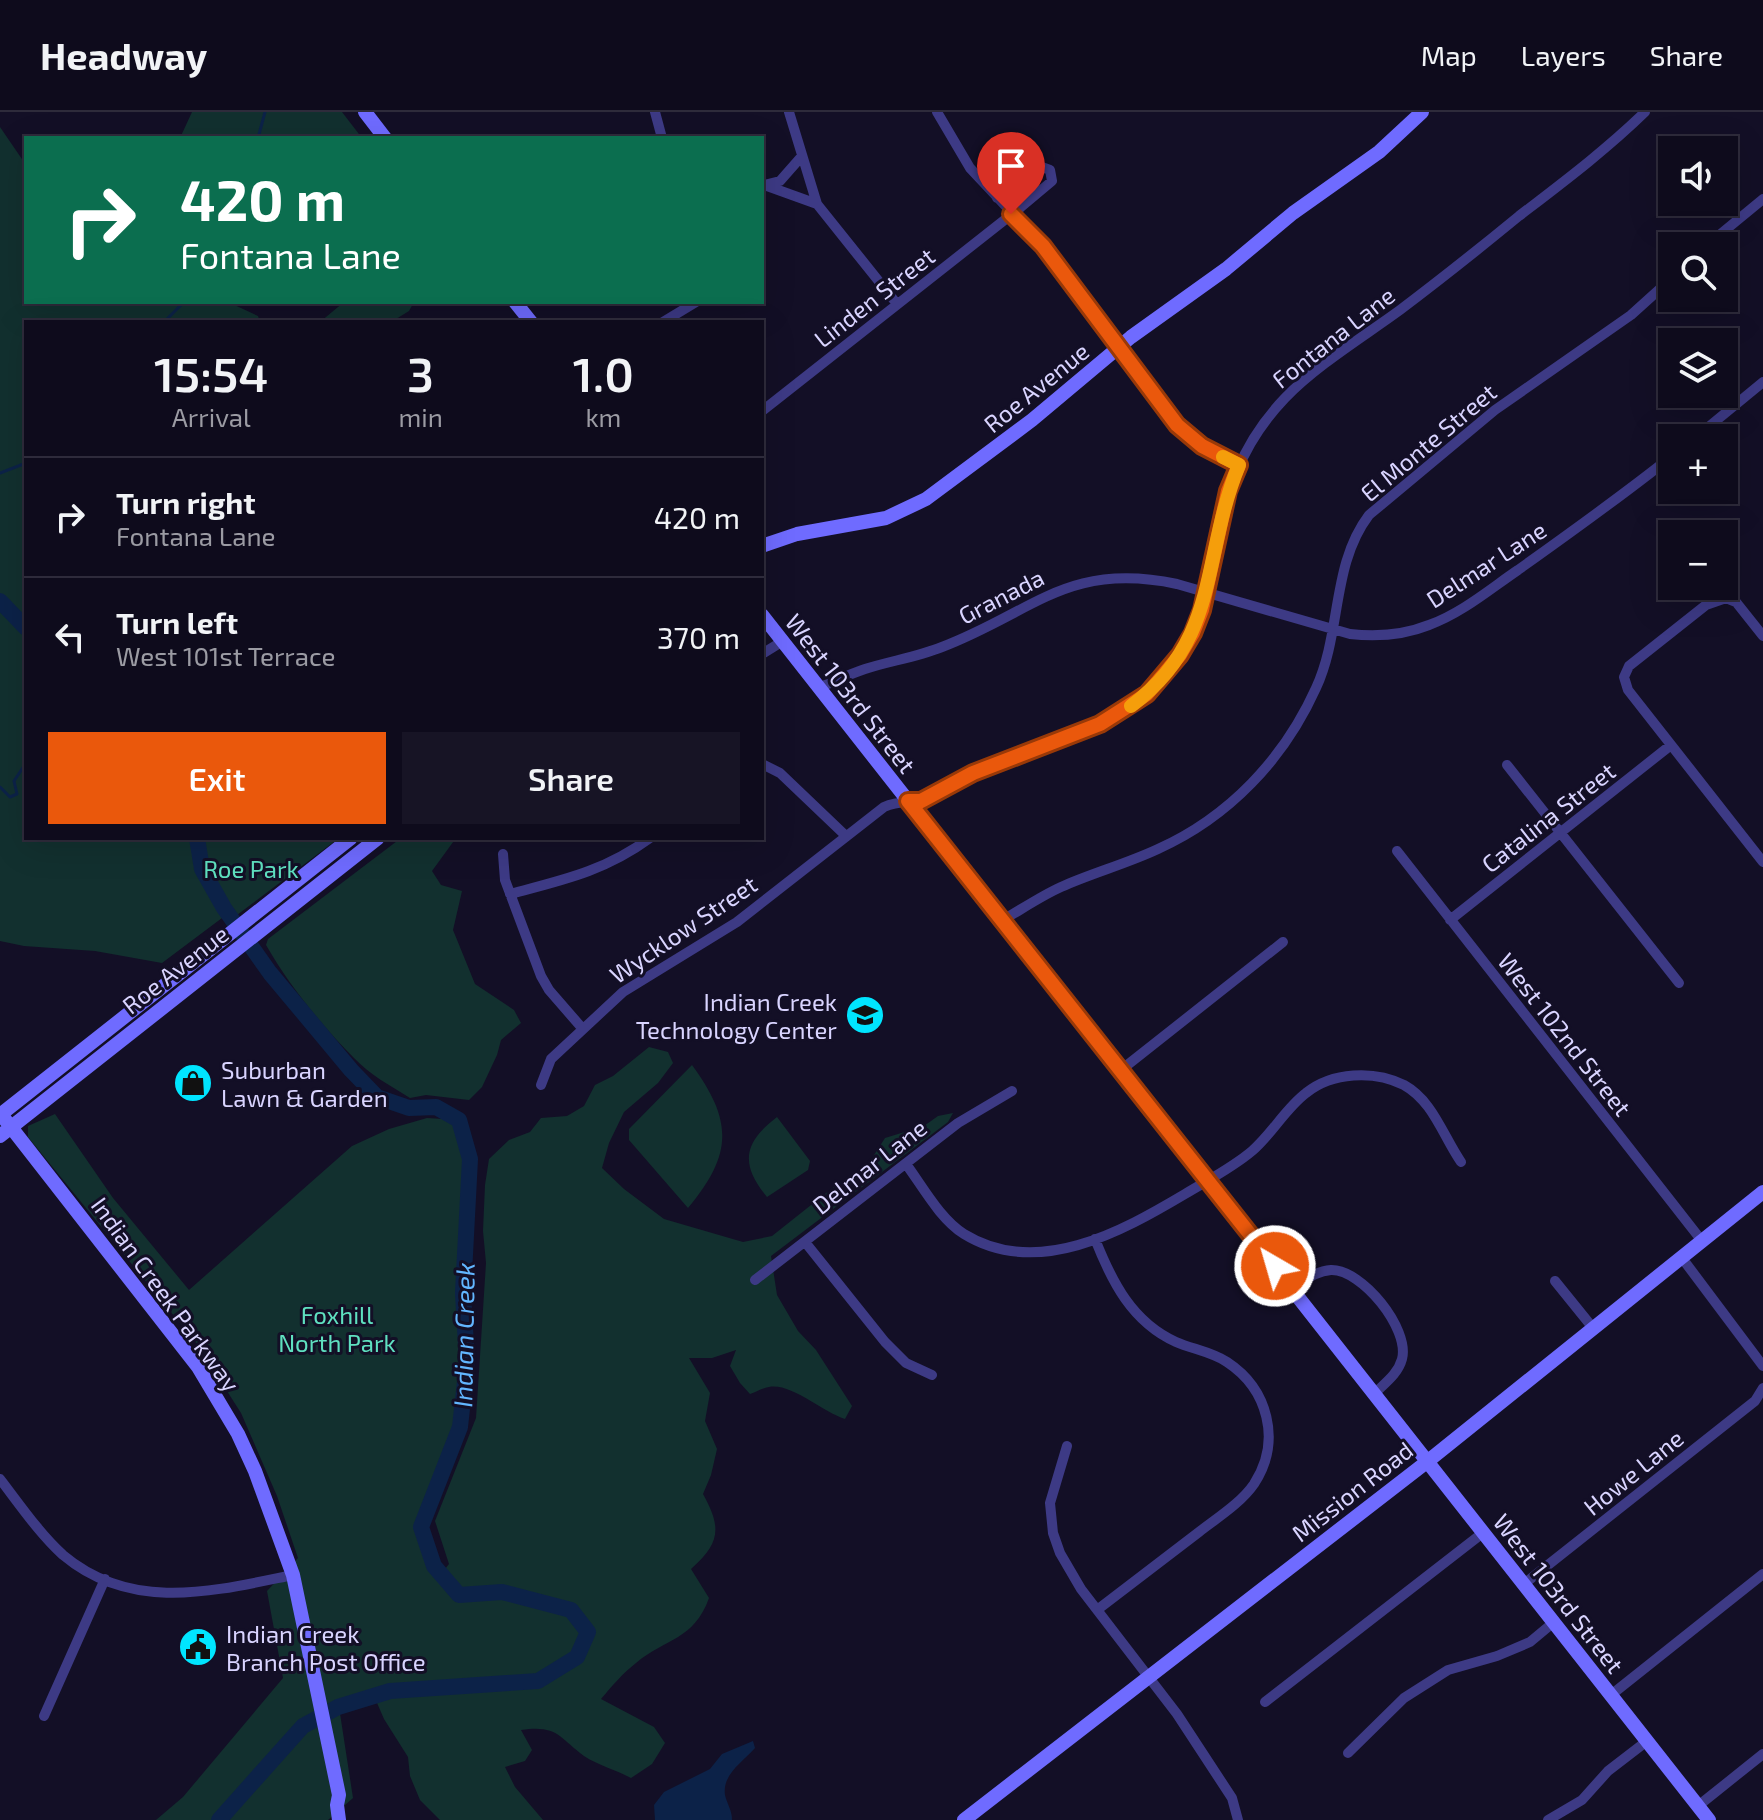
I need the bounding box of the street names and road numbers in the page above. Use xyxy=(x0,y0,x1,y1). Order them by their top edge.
street label: Linden Street xyxy=(808,241,940,353)
street label: Fontana Lane xyxy=(1266,280,1400,394)
street label: Roe Avenue xyxy=(978,336,1094,438)
street label: El Monte Street xyxy=(1354,377,1502,507)
street label: Delmar Lane xyxy=(1421,515,1551,613)
street label: Granada xyxy=(953,562,1049,630)
street label: West 103rd Street xyxy=(780,607,922,779)
street label: Catalina Street xyxy=(1475,756,1621,878)
street label: Wycklow Street xyxy=(604,869,762,989)
street label: Roe Avenue xyxy=(116,919,234,1019)
street label: West 102nd Street xyxy=(1492,947,1638,1121)
street label: Delmar Lane xyxy=(806,1112,932,1220)
street label: Indian Creek Parkway xyxy=(86,1191,246,1397)
street label: Howe Lane xyxy=(1577,1423,1689,1521)
street label: Mission Road xyxy=(1286,1435,1418,1547)
street label: West 103rd Street xyxy=(1488,1507,1630,1679)

